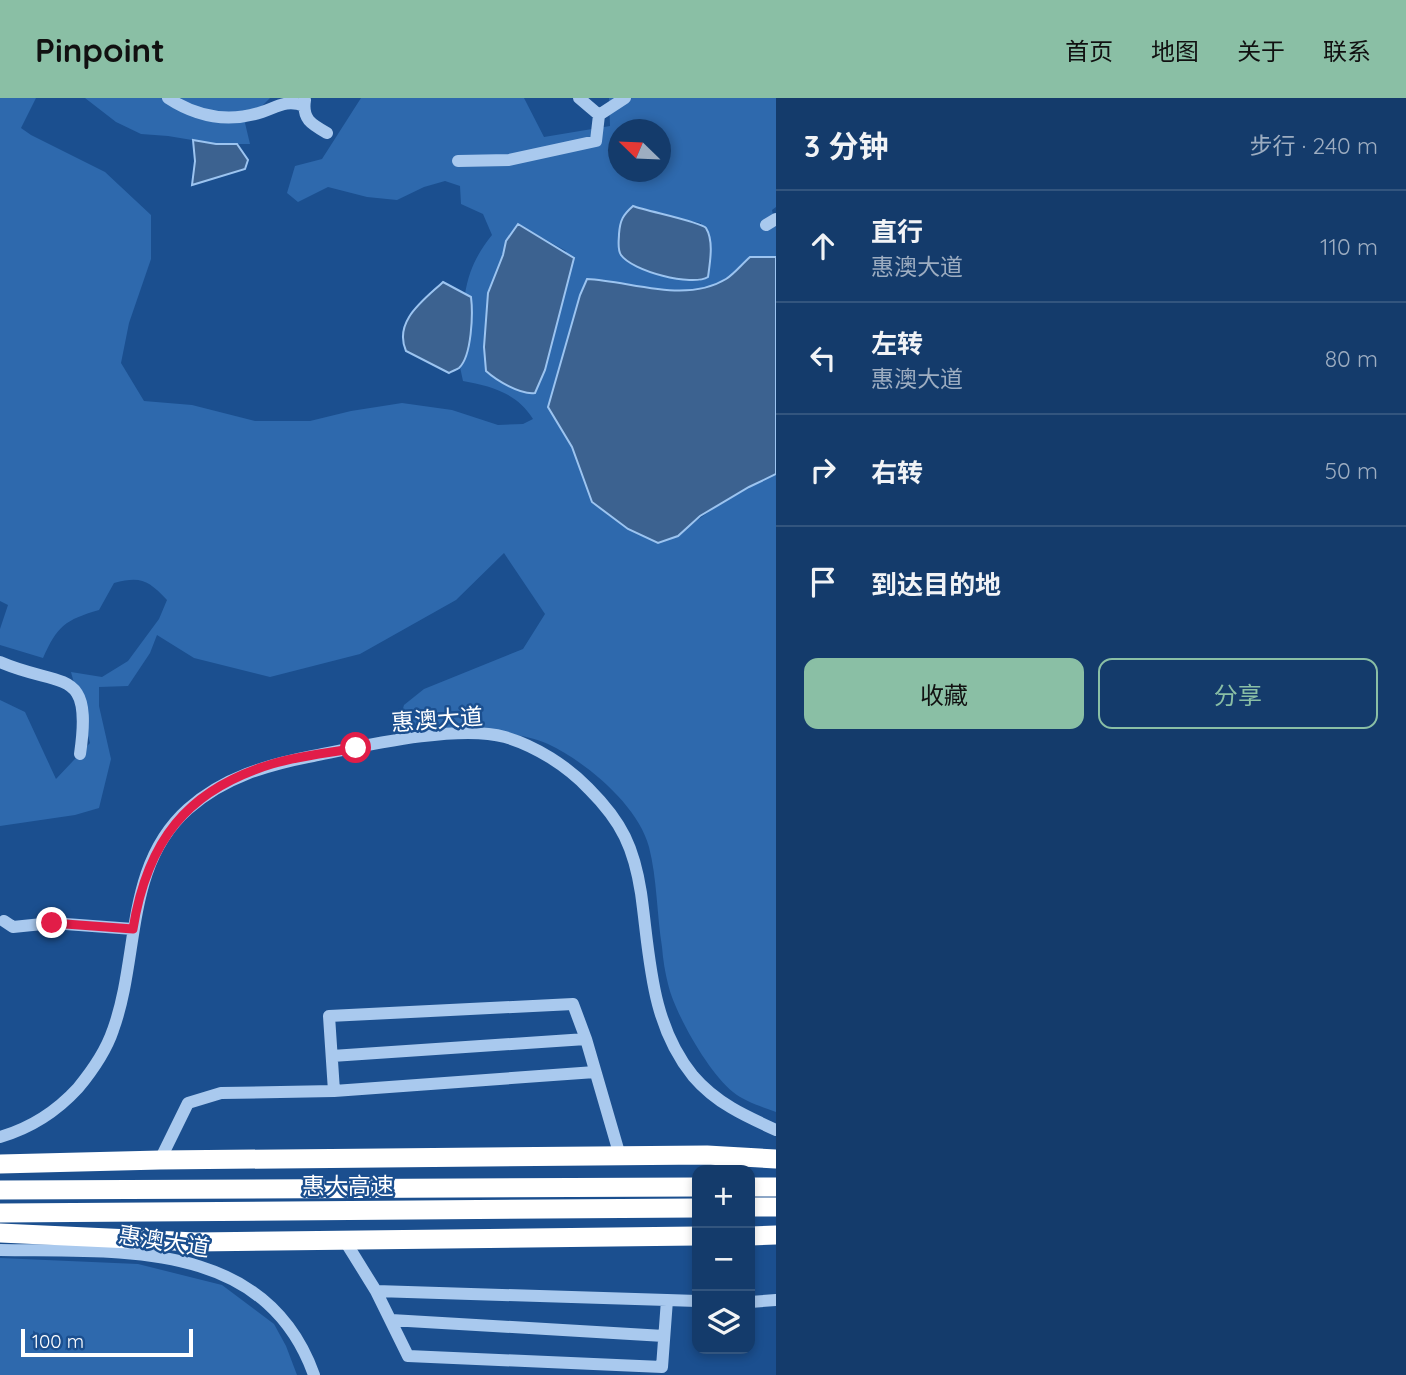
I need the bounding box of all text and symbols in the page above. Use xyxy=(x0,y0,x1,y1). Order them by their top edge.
text: Pinpoint xyxy=(35,29,165,70)
text: 首页 xyxy=(1065,36,1113,66)
text: 地图 xyxy=(1151,36,1199,66)
text: 关于 xyxy=(1237,36,1285,66)
text: 联系 xyxy=(1323,36,1371,66)
north arrow xyxy=(608,119,671,182)
text: 3 分钟 xyxy=(804,127,889,165)
text: 步行 · 240 m xyxy=(1249,131,1378,160)
text: 直行 xyxy=(871,215,923,248)
icon: ahead xyxy=(804,227,842,265)
text: 110 m xyxy=(1320,232,1378,261)
text: 惠澳大道 xyxy=(871,252,963,281)
text: 左转 xyxy=(871,327,923,360)
icon: left xyxy=(804,339,842,377)
text: 80 m xyxy=(1325,344,1378,373)
text: 惠澳大道 xyxy=(871,364,963,393)
icon: right xyxy=(804,451,842,489)
text: 右转 xyxy=(871,456,923,489)
text: 50 m xyxy=(1325,456,1378,485)
icon: arrive xyxy=(804,563,842,601)
text: 到达目的地 xyxy=(871,568,1001,601)
button: 收藏 xyxy=(804,658,1084,729)
button: 分享 xyxy=(1098,658,1378,729)
street label: 惠澳大道 xyxy=(390,701,484,737)
route start xyxy=(340,732,371,763)
route end xyxy=(36,907,67,938)
map controls xyxy=(692,1165,755,1354)
button: + xyxy=(692,1165,755,1228)
street label: 惠大高速 xyxy=(302,1171,394,1200)
street label: 惠澳大道 xyxy=(116,1219,212,1263)
button: − xyxy=(692,1228,755,1291)
button: layers xyxy=(692,1291,755,1354)
scale bar xyxy=(21,1326,192,1358)
text: 100 m xyxy=(32,1329,84,1353)

